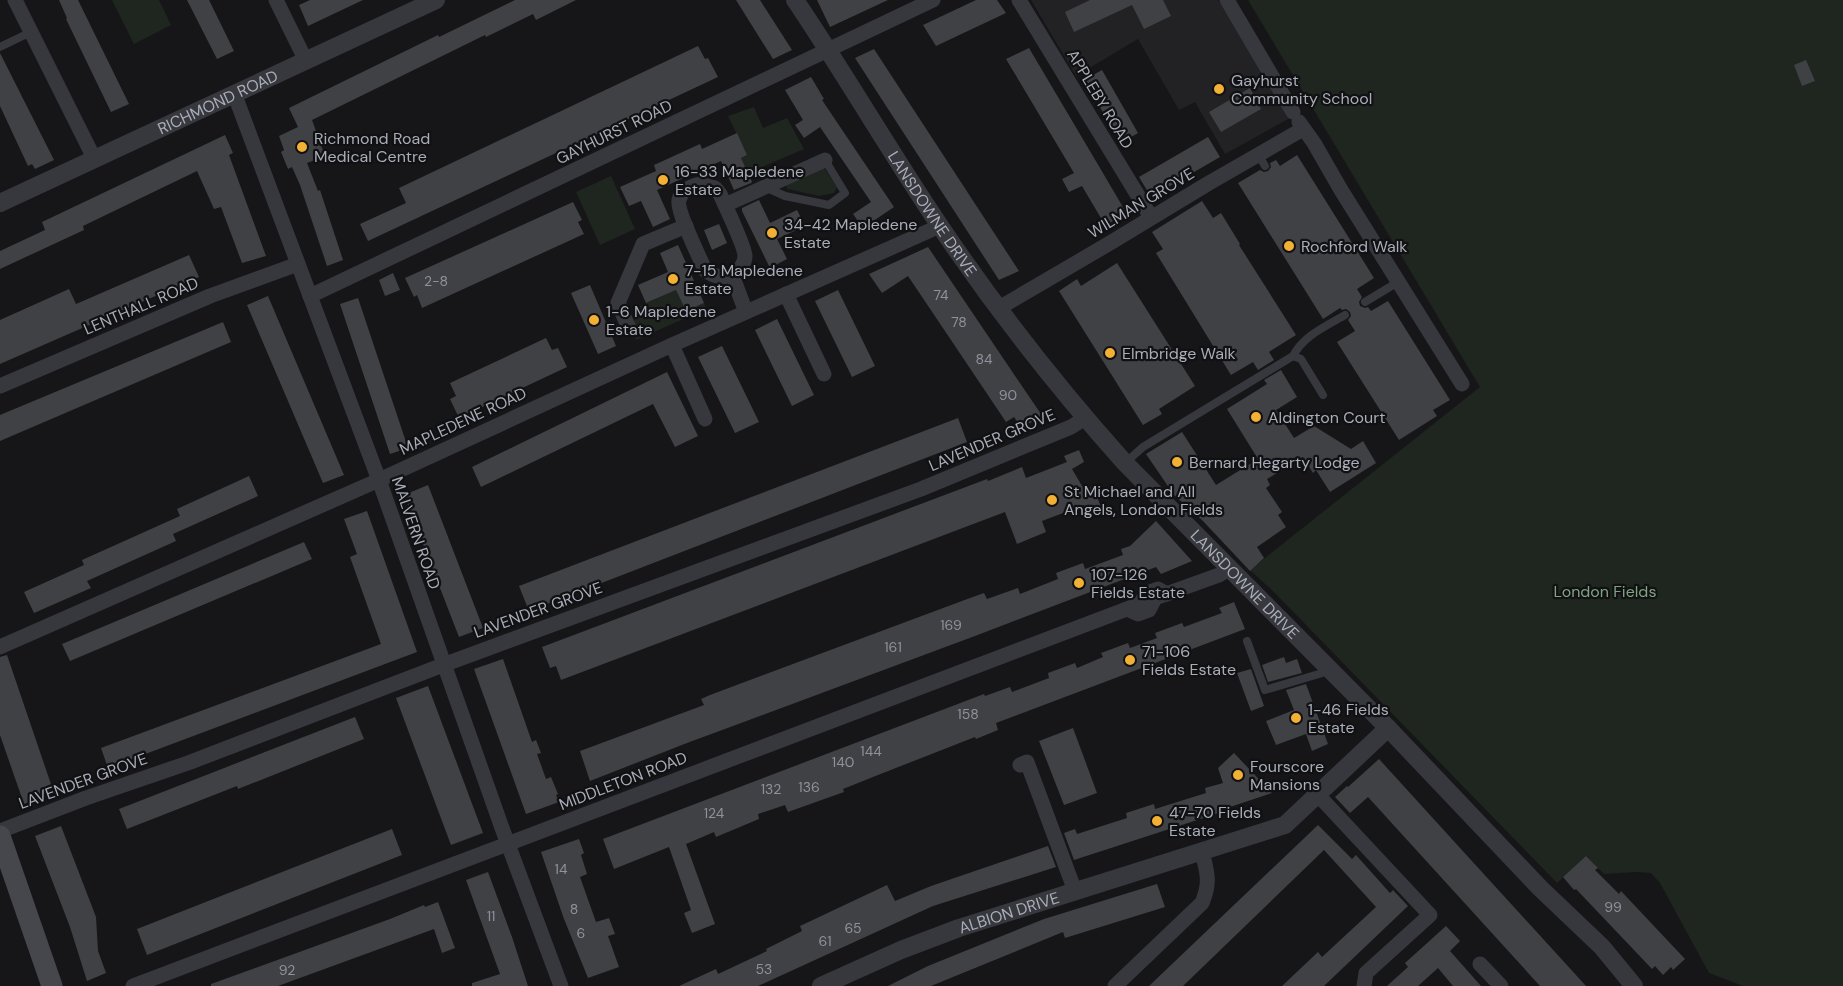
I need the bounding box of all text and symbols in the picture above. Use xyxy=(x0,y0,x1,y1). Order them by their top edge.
street label: APPLEBY ROAD xyxy=(1062,46,1138,152)
street label: RICHMOND ROAD xyxy=(154,65,281,139)
place label: Gayhurst Community School xyxy=(1231,70,1372,109)
marker: Gayhurst Community School xyxy=(1212,82,1226,96)
street label: GAYHURST ROAD xyxy=(552,95,676,169)
place label: Richmond Road Medical Centre xyxy=(314,128,430,167)
marker: Richmond Road Medical Centre xyxy=(295,140,309,154)
street label: LANSDOWNE DRIVE xyxy=(883,147,982,280)
place label: 16-33 Mapledene Estate xyxy=(675,161,804,200)
street label: WILMAN GROVE xyxy=(1084,163,1198,243)
marker: 16-33 Mapledene Estate xyxy=(656,173,670,187)
place label: 34-42 Mapledene Estate xyxy=(784,214,917,253)
marker: 34-42 Mapledene Estate xyxy=(765,226,779,240)
place label: Rochford Walk xyxy=(1301,236,1407,257)
marker: Rochford Walk xyxy=(1282,239,1296,253)
place label: 7-15 Mapledene Estate xyxy=(685,260,803,299)
street label: LENTHALL ROAD xyxy=(80,272,202,340)
house number: 2-8 xyxy=(424,272,448,290)
marker: 7-15 Mapledene Estate xyxy=(666,272,680,286)
house number: 74 xyxy=(933,286,949,304)
place label: 1-6 Mapledene Estate xyxy=(606,301,716,340)
marker: 1-6 Mapledene Estate xyxy=(587,313,601,327)
house number: 78 xyxy=(951,313,967,331)
place label: Elmbridge Walk xyxy=(1122,343,1236,364)
marker: Elmbridge Walk xyxy=(1103,346,1117,360)
house number: 84 xyxy=(975,350,993,368)
street label: MAPLEDENE ROAD xyxy=(396,382,530,460)
house number: 90 xyxy=(999,386,1017,404)
street label: LAVENDER GROVE xyxy=(926,404,1058,476)
place label: Aldington Court xyxy=(1268,407,1385,428)
marker: Aldington Court xyxy=(1249,410,1263,424)
place label: Bernard Hegarty Lodge xyxy=(1189,452,1360,473)
marker: Bernard Hegarty Lodge xyxy=(1170,455,1184,469)
street label: MALVERN ROAD xyxy=(387,474,445,592)
place label: St Michael and All Angels, London Fields xyxy=(1064,481,1223,520)
marker: St Michael and All Angels, London Fields xyxy=(1045,493,1059,507)
street label: LANSDOWNE DRIVE xyxy=(1186,525,1304,643)
place label: 107-126 Fields Estate xyxy=(1091,564,1185,603)
marker: 107-126 Fields Estate xyxy=(1072,576,1086,590)
street label: LAVENDER GROVE xyxy=(471,577,605,643)
park label: London Fields xyxy=(1554,581,1656,602)
house number: 169 xyxy=(940,616,962,634)
house number: 161 xyxy=(884,638,902,656)
place label: 71-106 Fields Estate xyxy=(1142,641,1236,680)
marker: 71-106 Fields Estate xyxy=(1123,653,1137,667)
place label: 1-46 Fields Estate xyxy=(1308,699,1389,738)
house number: 158 xyxy=(957,705,979,723)
marker: 1-46 Fields Estate xyxy=(1289,711,1303,725)
house number: 144 xyxy=(860,742,882,760)
street label: MIDDLETON ROAD xyxy=(556,747,690,815)
street label: LAVENDER GROVE xyxy=(16,748,150,814)
house number: 140 xyxy=(832,753,854,771)
place label: Fourscore Mansions xyxy=(1250,756,1324,795)
marker: Fourscore Mansions xyxy=(1231,768,1245,782)
house number: 136 xyxy=(798,778,820,796)
house number: 132 xyxy=(761,780,781,798)
place label: 47-70 Fields Estate xyxy=(1169,802,1261,841)
house number: 124 xyxy=(704,804,725,822)
marker: 47-70 Fields Estate xyxy=(1150,814,1164,828)
house number: 14 xyxy=(555,860,568,878)
street label: ALBION DRIVE xyxy=(956,887,1062,938)
house number: 99 xyxy=(1604,898,1622,916)
house number: 8 xyxy=(570,900,578,918)
house number: 11 xyxy=(487,907,495,925)
house number: 65 xyxy=(844,919,862,937)
house number: 6 xyxy=(577,924,585,942)
house number: 61 xyxy=(818,932,832,950)
house number: 53 xyxy=(756,960,772,978)
house number: 92 xyxy=(279,961,295,979)

